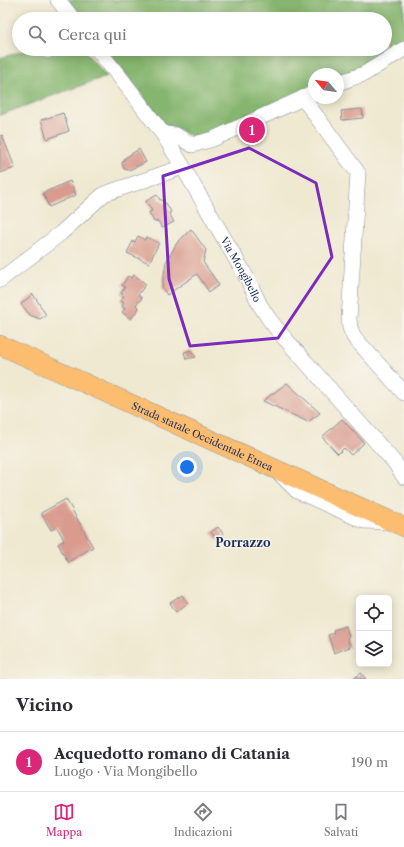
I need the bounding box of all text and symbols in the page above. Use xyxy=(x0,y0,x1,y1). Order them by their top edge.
search box xyxy=(12,12,392,56)
icon: search xyxy=(26,23,48,45)
text: Cerca qui xyxy=(58,25,127,44)
north arrow xyxy=(308,68,344,104)
pin: 1 xyxy=(239,115,265,145)
street label: Via Mongibello xyxy=(217,234,264,304)
street label: Strada statale Occidentale Etnea xyxy=(129,399,276,474)
your location xyxy=(177,457,197,477)
district label: Porrazzo xyxy=(215,535,271,550)
map controls xyxy=(356,595,392,667)
button: locate xyxy=(356,595,392,631)
button: layers xyxy=(356,631,392,667)
text: Vicino xyxy=(16,695,73,715)
text: Acquedotto romano di Catania xyxy=(54,744,290,763)
text: 1 xyxy=(26,754,32,770)
text: 190 m xyxy=(351,754,388,770)
text: Luogo · Via Mongibello xyxy=(54,763,197,779)
tab: Mappa xyxy=(46,801,82,839)
tab: Indicazioni xyxy=(174,801,232,839)
tab: Salvati xyxy=(324,801,358,839)

